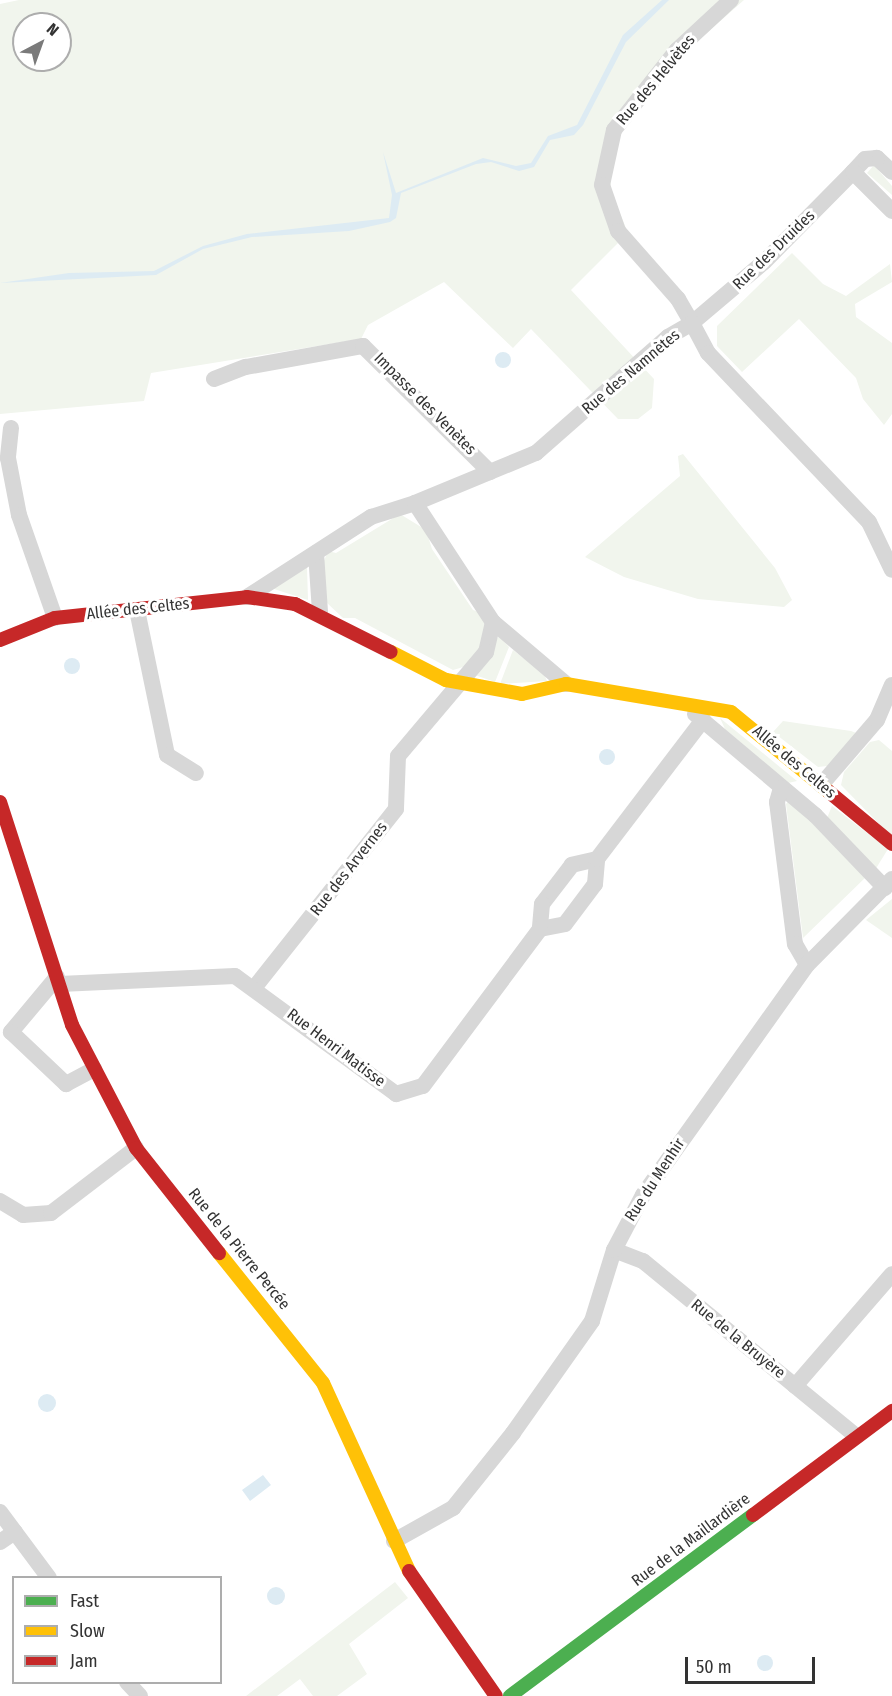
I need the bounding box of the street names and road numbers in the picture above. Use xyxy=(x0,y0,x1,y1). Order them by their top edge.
street label: Rue des Helvètes xyxy=(613,31,699,129)
street label: Rue des Druides xyxy=(729,206,819,294)
street label: Rue des Namnètes xyxy=(578,326,684,418)
street label: Impasse des Venètes xyxy=(370,349,480,459)
street label: Allée des Celtes xyxy=(86,594,190,624)
street label: Allée des Celtes xyxy=(748,722,840,802)
street label: Rue des Arvernes xyxy=(306,818,392,920)
street label: Rue Henri Matisse xyxy=(283,1005,389,1091)
street label: Rue du Menhir xyxy=(621,1135,689,1225)
street label: Rue de la Pierre Percée xyxy=(184,1184,294,1314)
street label: Rue de la Bruyère xyxy=(687,1295,789,1383)
street label: Rue de la Maillardière xyxy=(628,1489,754,1591)

